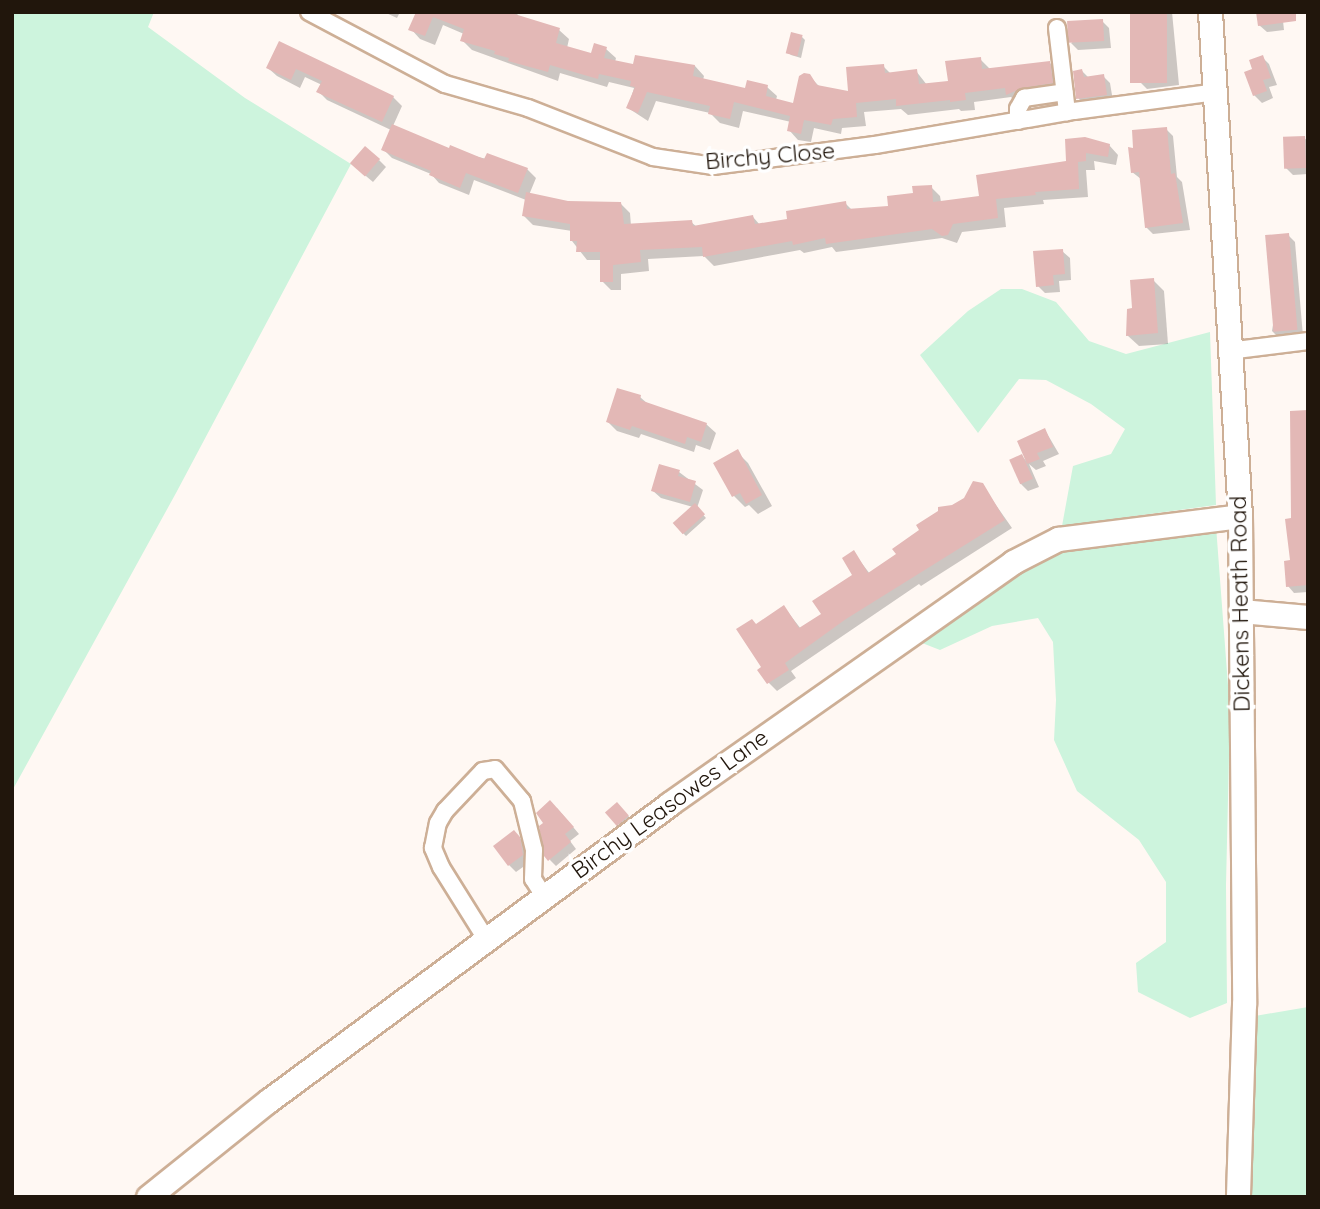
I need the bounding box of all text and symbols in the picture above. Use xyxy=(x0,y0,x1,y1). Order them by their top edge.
street label: Birchy Close xyxy=(704,137,836,175)
street label: Dickens Heath Road xyxy=(1224,496,1256,712)
street label: Birchy Leasowes Lane xyxy=(566,723,774,885)

